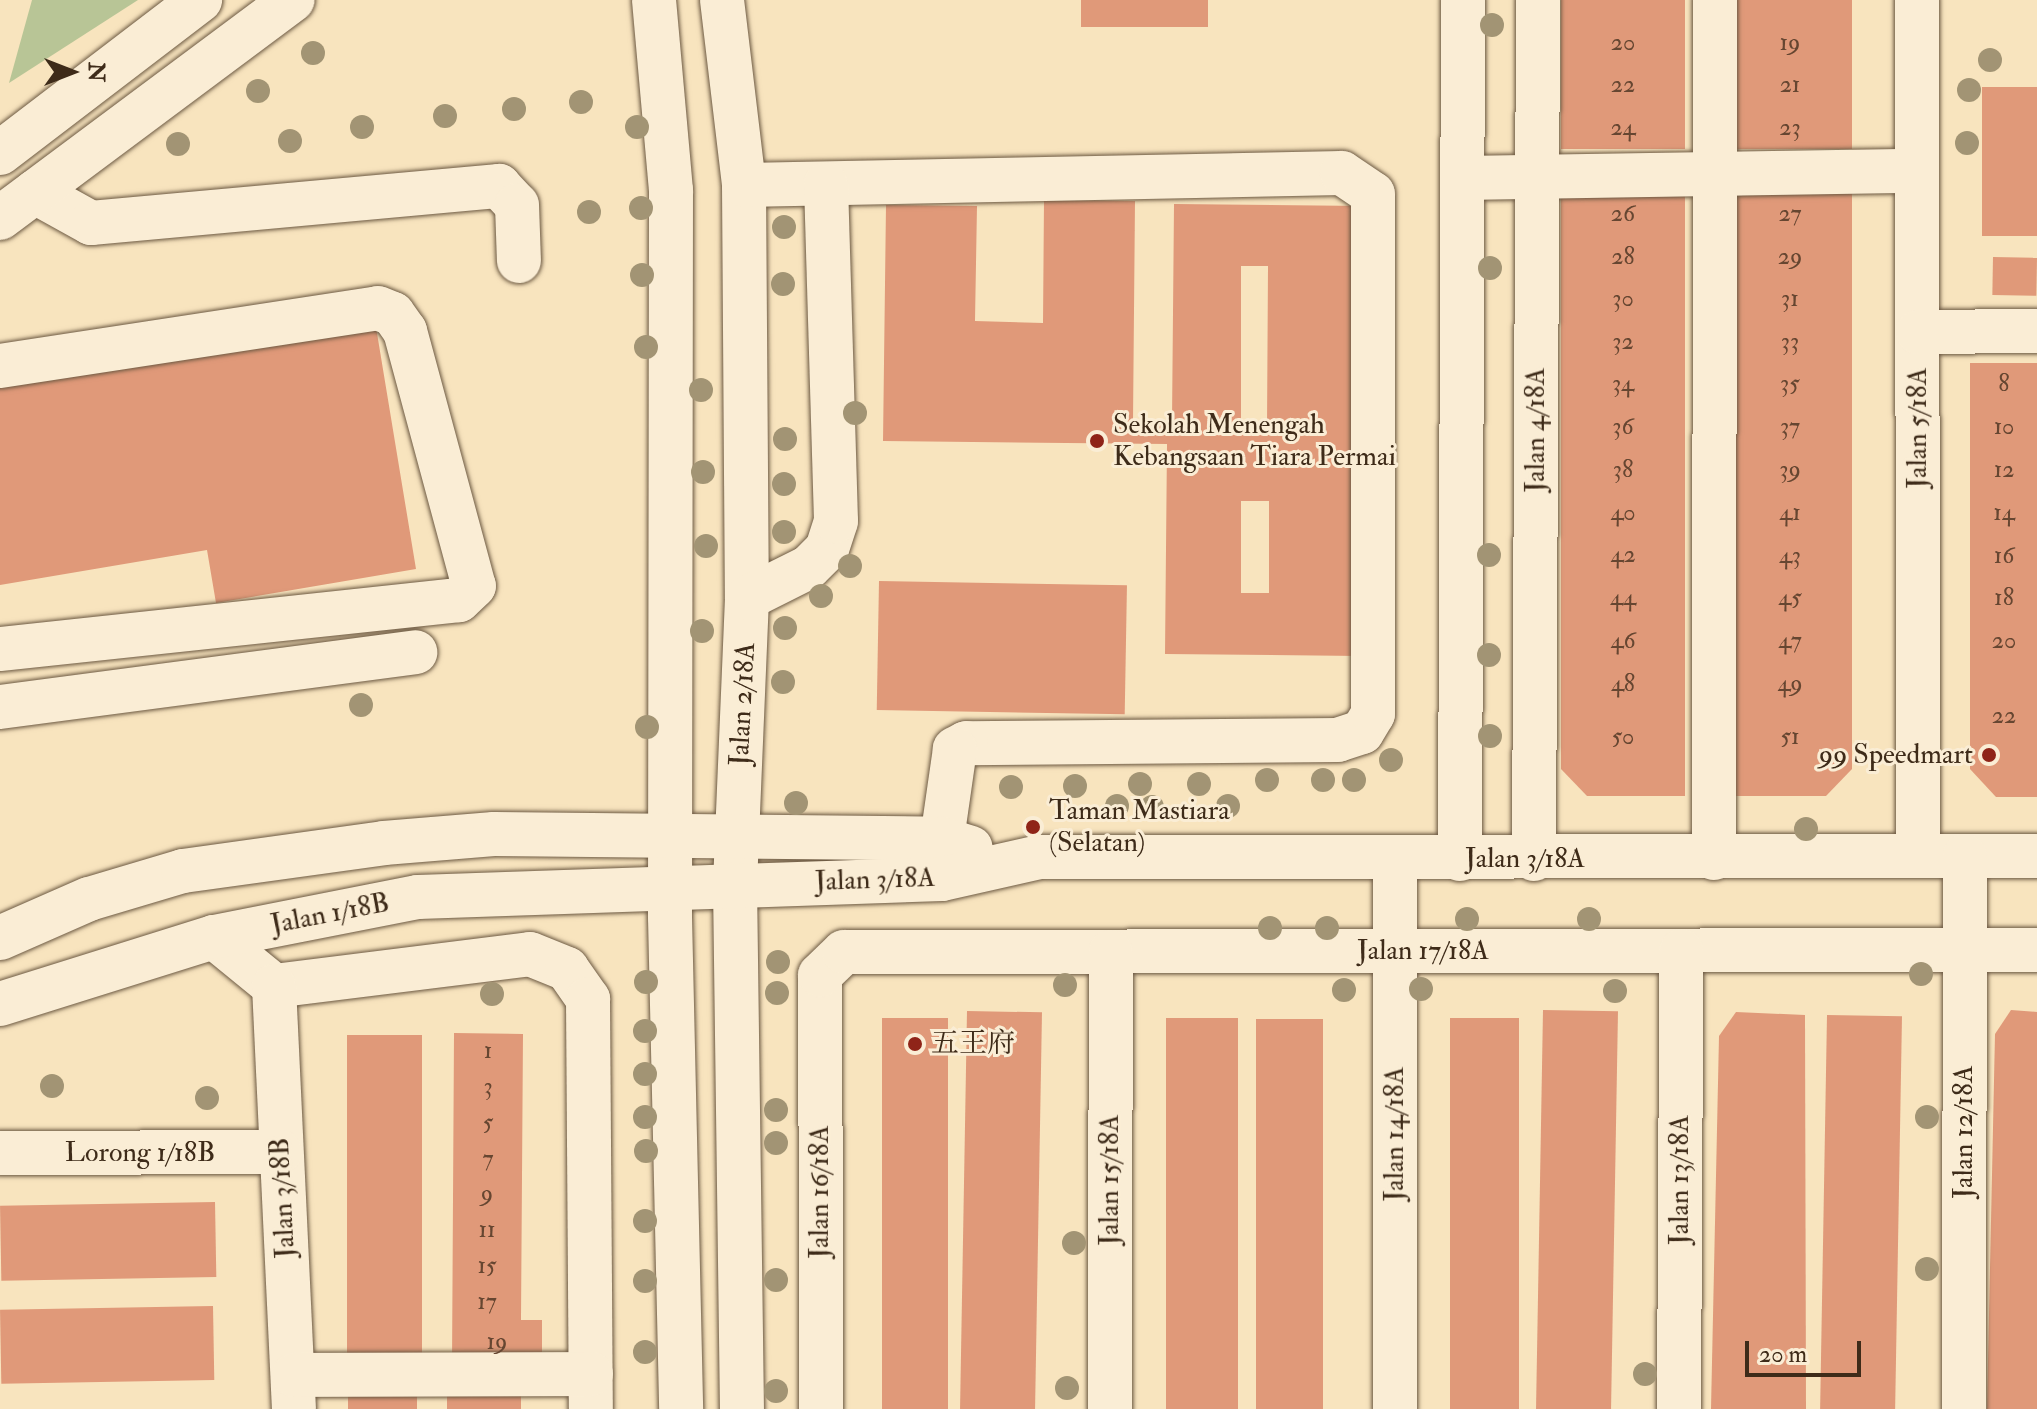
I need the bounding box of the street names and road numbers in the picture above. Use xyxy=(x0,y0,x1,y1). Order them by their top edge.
street label: Jalan 4/18A xyxy=(1519,367,1553,493)
street label: Jalan 5/18A xyxy=(1901,367,1935,489)
street label: Jalan 2/18A xyxy=(723,641,763,767)
street label: Jalan 3/18A xyxy=(1465,842,1585,876)
street label: Jalan 3/18A xyxy=(814,861,936,899)
street label: Jalan 1/18B xyxy=(268,886,392,942)
street label: Jalan 17/18A xyxy=(1357,934,1489,968)
street label: Jalan 12/18A xyxy=(1947,1065,1981,1199)
street label: Jalan 14/18A xyxy=(1378,1066,1412,1202)
street label: Jalan 15/18A xyxy=(1093,1114,1127,1246)
street label: Jalan 13/18A xyxy=(1663,1115,1697,1245)
street label: Jalan 16/18A xyxy=(803,1125,837,1259)
street label: Lorong 1/18B xyxy=(65,1136,215,1170)
street label: Jalan 3/18B xyxy=(263,1137,303,1259)

